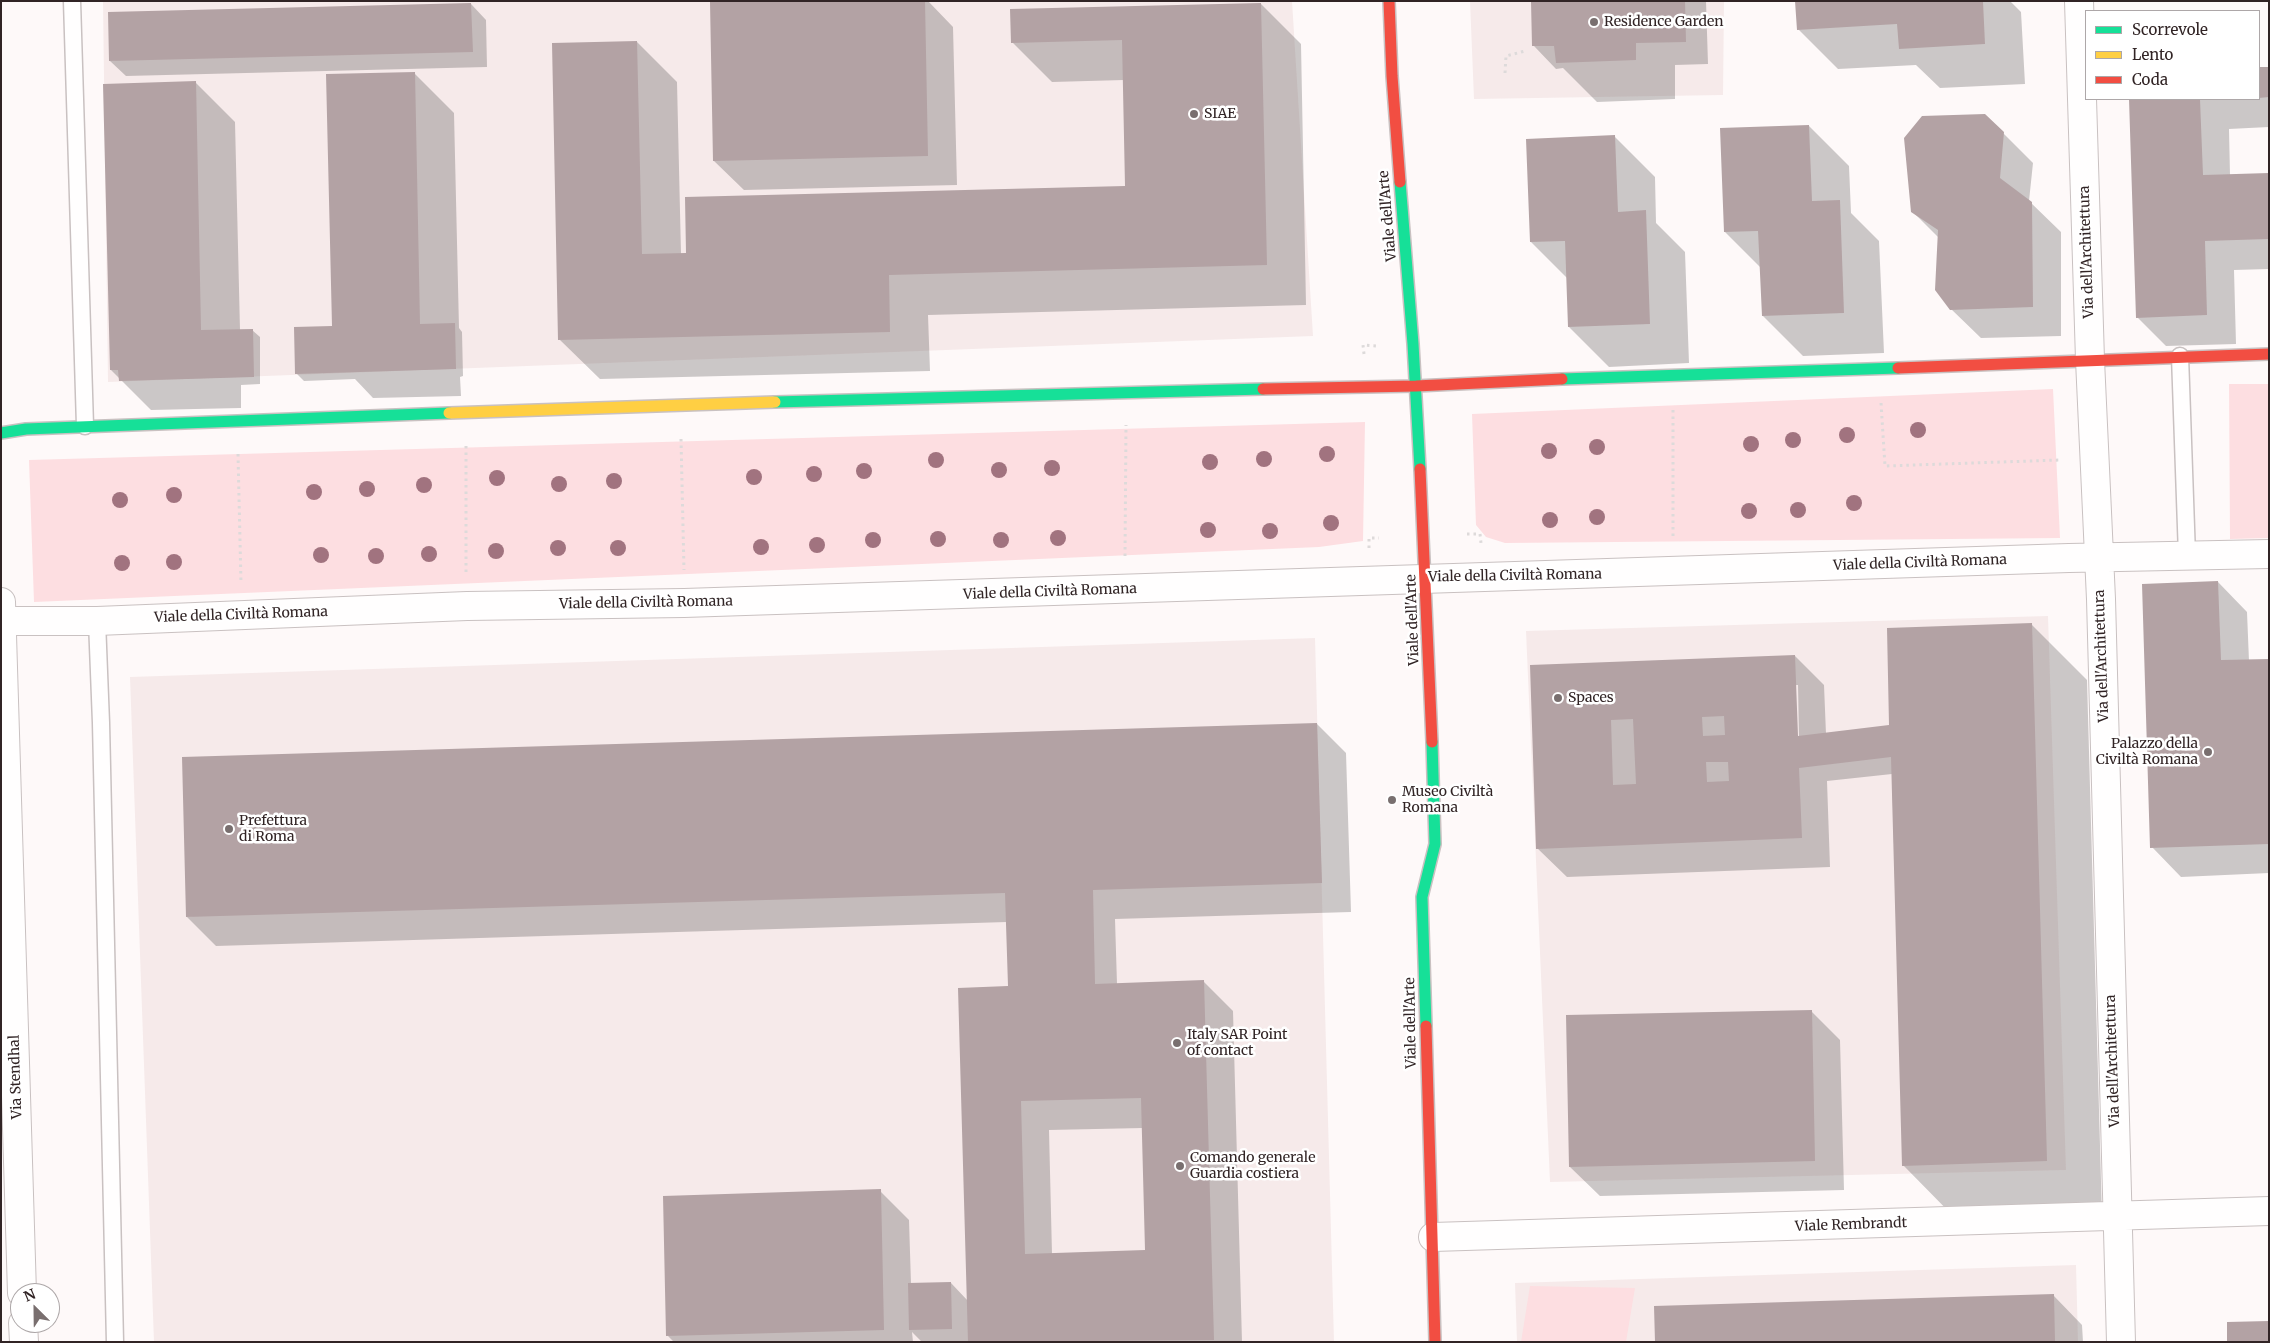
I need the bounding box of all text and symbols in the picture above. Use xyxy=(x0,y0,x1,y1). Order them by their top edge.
legend xyxy=(2085,10,2260,100)
place label: Residence Garden xyxy=(1604,14,1724,30)
marker: Residence Garden xyxy=(1588,16,1600,28)
text: Scorrevole xyxy=(2132,20,2208,39)
text: Lento xyxy=(2132,45,2173,64)
text: Coda xyxy=(2132,70,2168,89)
place label: SIAE xyxy=(1204,106,1236,122)
marker: SIAE xyxy=(1188,108,1200,120)
street label: Viale dell'Arte xyxy=(1376,170,1400,262)
street label: Via dell'Architettura xyxy=(2076,185,2098,319)
street label: Viale della Civiltà Romana xyxy=(1833,552,2007,574)
street label: Viale della Civiltà Romana xyxy=(1428,566,1602,586)
street label: Viale dell'Arte xyxy=(1403,574,1423,666)
street label: Viale della Civiltà Romana xyxy=(963,581,1137,603)
street label: Via dell'Architettura xyxy=(2091,589,2113,723)
street label: Viale della Civiltà Romana xyxy=(559,593,733,613)
street label: Viale della Civiltà Romana xyxy=(154,604,328,626)
place label: Spaces xyxy=(1568,690,1614,706)
marker: Spaces xyxy=(1552,692,1564,704)
place label: Palazzo della Civiltà Romana xyxy=(2096,736,2198,769)
marker: Palazzo della Civiltà Romana xyxy=(2202,746,2214,758)
place label: Museo Civiltà Romana xyxy=(1402,784,1493,816)
marker: Museo Civiltà Romana xyxy=(1386,794,1398,806)
place label: Prefettura di Roma xyxy=(239,813,307,846)
marker: Prefettura di Roma xyxy=(223,823,235,835)
street label: Viale dell'Arte xyxy=(1402,977,1420,1069)
street label: Via dell'Architettura xyxy=(2102,994,2124,1128)
place label: Italy SAR Point of contact xyxy=(1187,1027,1288,1060)
street label: Via Stendhal xyxy=(6,1035,26,1119)
marker: Italy SAR Point of contact xyxy=(1171,1037,1183,1049)
place label: Comando generale Guardia costiera xyxy=(1190,1150,1315,1182)
marker: Comando generale Guardia costiera xyxy=(1174,1160,1186,1172)
street label: Viale Rembrandt xyxy=(1795,1215,1907,1235)
north arrow xyxy=(10,1283,60,1333)
text: N xyxy=(21,1285,38,1306)

